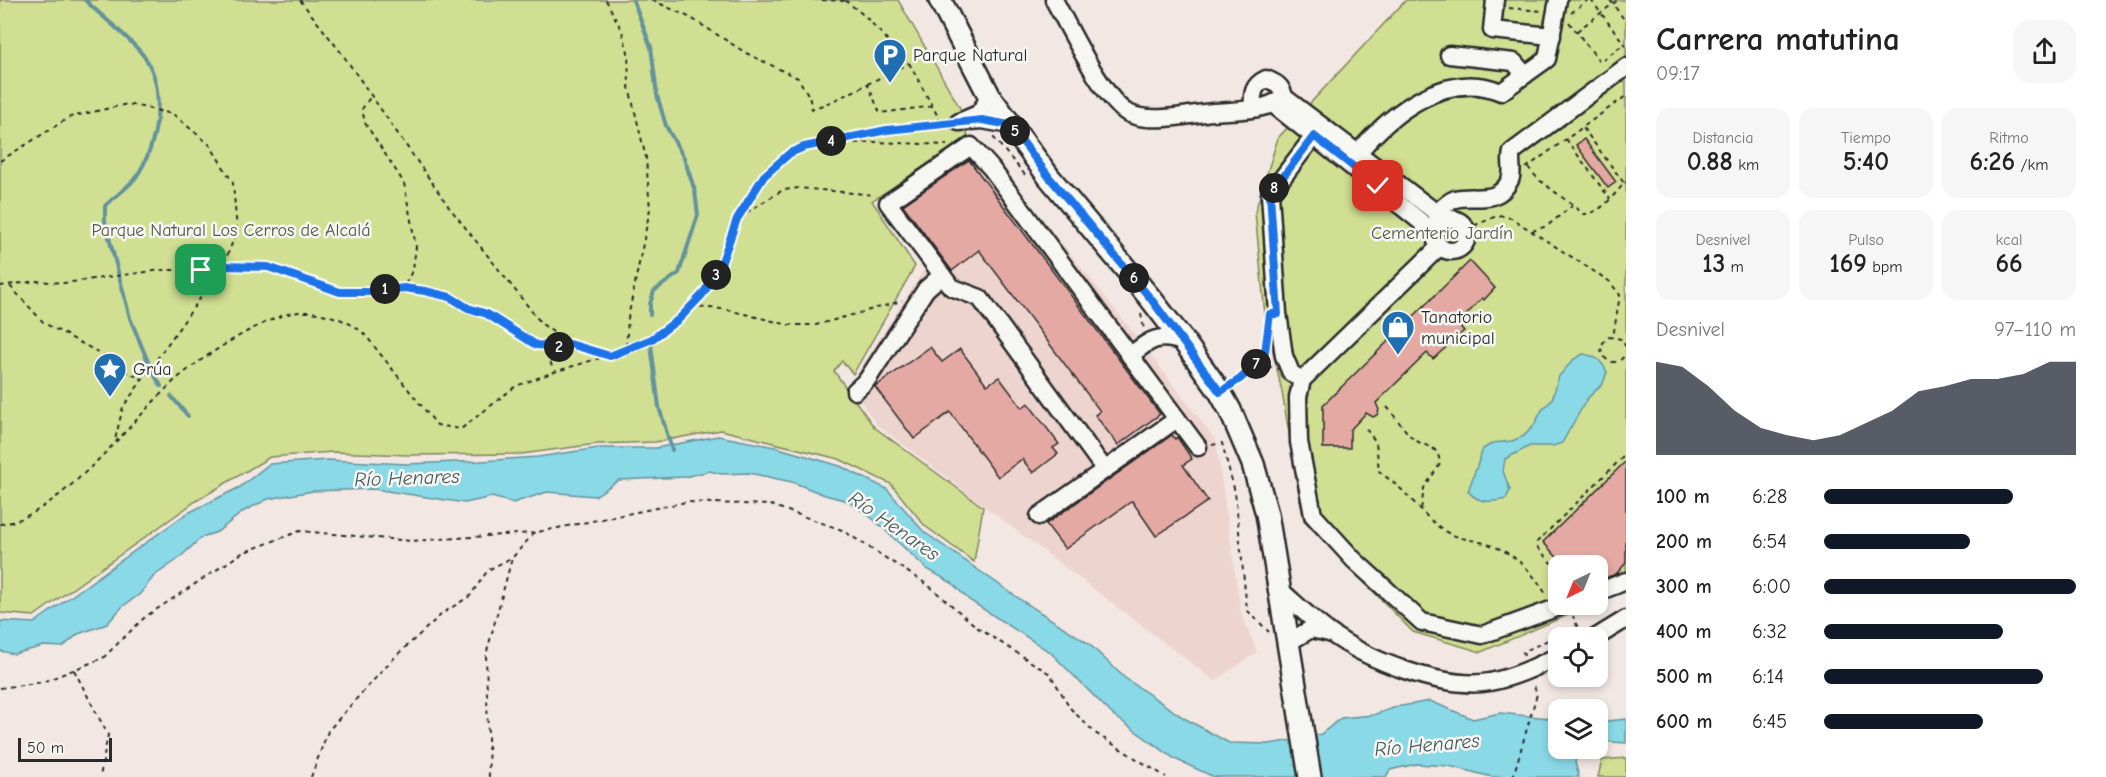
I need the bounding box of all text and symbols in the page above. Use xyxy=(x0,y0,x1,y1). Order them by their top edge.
text: Carrera matutina xyxy=(1656,20,1900,58)
button: share xyxy=(2013,20,2076,83)
parking icon: Parque Natural xyxy=(872,37,908,84)
place label: Parque Natural xyxy=(913,45,1027,66)
text: 09:17 xyxy=(1656,62,1700,85)
pin: 5 xyxy=(1000,116,1030,146)
text: 5 xyxy=(1011,122,1019,140)
pin: 4 xyxy=(816,126,846,156)
text: Distancia xyxy=(1692,129,1754,147)
text: Tiempo xyxy=(1841,129,1891,147)
text: Ritmo xyxy=(1989,129,2029,147)
text: 4 xyxy=(827,132,835,150)
text: 0.88 xyxy=(1687,147,1733,177)
text: 5:40 xyxy=(1843,147,1889,177)
text: 6:26 xyxy=(1970,147,2015,177)
text: km xyxy=(1733,156,1759,174)
text: /km xyxy=(2015,156,2048,174)
pin xyxy=(1352,160,1403,211)
icon: check xyxy=(1361,169,1394,202)
pin: 8 xyxy=(1259,173,1289,203)
text: 8 xyxy=(1270,179,1278,197)
park label: Parque Natural Los Cerros de Alcalá xyxy=(91,220,371,241)
park label: Cementerio Jardín xyxy=(1371,223,1513,244)
text: Desnivel xyxy=(1695,231,1751,249)
text: Pulso xyxy=(1848,231,1884,249)
text: kcal xyxy=(1996,231,2022,249)
pin xyxy=(175,244,226,295)
text: 13 xyxy=(1702,249,1725,279)
text: 169 xyxy=(1829,249,1867,279)
text: 66 xyxy=(1995,249,2023,279)
icon: arrive xyxy=(184,253,217,286)
text: m xyxy=(1725,258,1744,276)
text: bpm xyxy=(1867,258,1903,276)
pin: 3 xyxy=(701,260,731,290)
pin: 6 xyxy=(1119,263,1149,293)
text: 3 xyxy=(712,266,720,284)
text: 6 xyxy=(1130,269,1138,287)
pin: 1 xyxy=(370,274,400,304)
text: 1 xyxy=(382,280,388,298)
place label: Tanatorio municipal xyxy=(1421,307,1495,349)
shop icon: Tanatorio municipal xyxy=(1380,309,1416,356)
text: Desnivel xyxy=(1656,318,1725,341)
text: 97–110 m xyxy=(1994,318,2076,341)
pin: 2 xyxy=(544,332,574,362)
text: 2 xyxy=(555,338,563,356)
pin: 7 xyxy=(1241,349,1271,379)
place icon: Grúa xyxy=(92,351,128,398)
text: 7 xyxy=(1252,355,1260,373)
place label: Grúa xyxy=(133,359,172,380)
water label: Río Henares xyxy=(354,465,461,491)
text: 100 m xyxy=(1656,485,1710,508)
text: 6:28 xyxy=(1752,485,1787,508)
water label: Río Henares xyxy=(844,486,944,566)
text: 200 m xyxy=(1656,530,1712,553)
text: 6:54 xyxy=(1752,530,1787,553)
north arrow xyxy=(1548,555,1608,615)
map controls xyxy=(1548,555,1608,759)
text: 300 m xyxy=(1656,575,1712,598)
text: 6:00 xyxy=(1752,575,1791,598)
text: 400 m xyxy=(1656,620,1711,643)
text: 6:32 xyxy=(1752,620,1787,643)
button: locate xyxy=(1548,627,1608,687)
text: 500 m xyxy=(1656,665,1713,688)
text: 6:14 xyxy=(1752,665,1784,688)
button: layers xyxy=(1548,699,1608,759)
text: 600 m xyxy=(1656,710,1712,733)
text: 6:45 xyxy=(1752,710,1787,733)
water label: Río Henares xyxy=(1374,729,1481,761)
scale bar xyxy=(18,735,112,762)
text: 50 m xyxy=(27,739,64,757)

